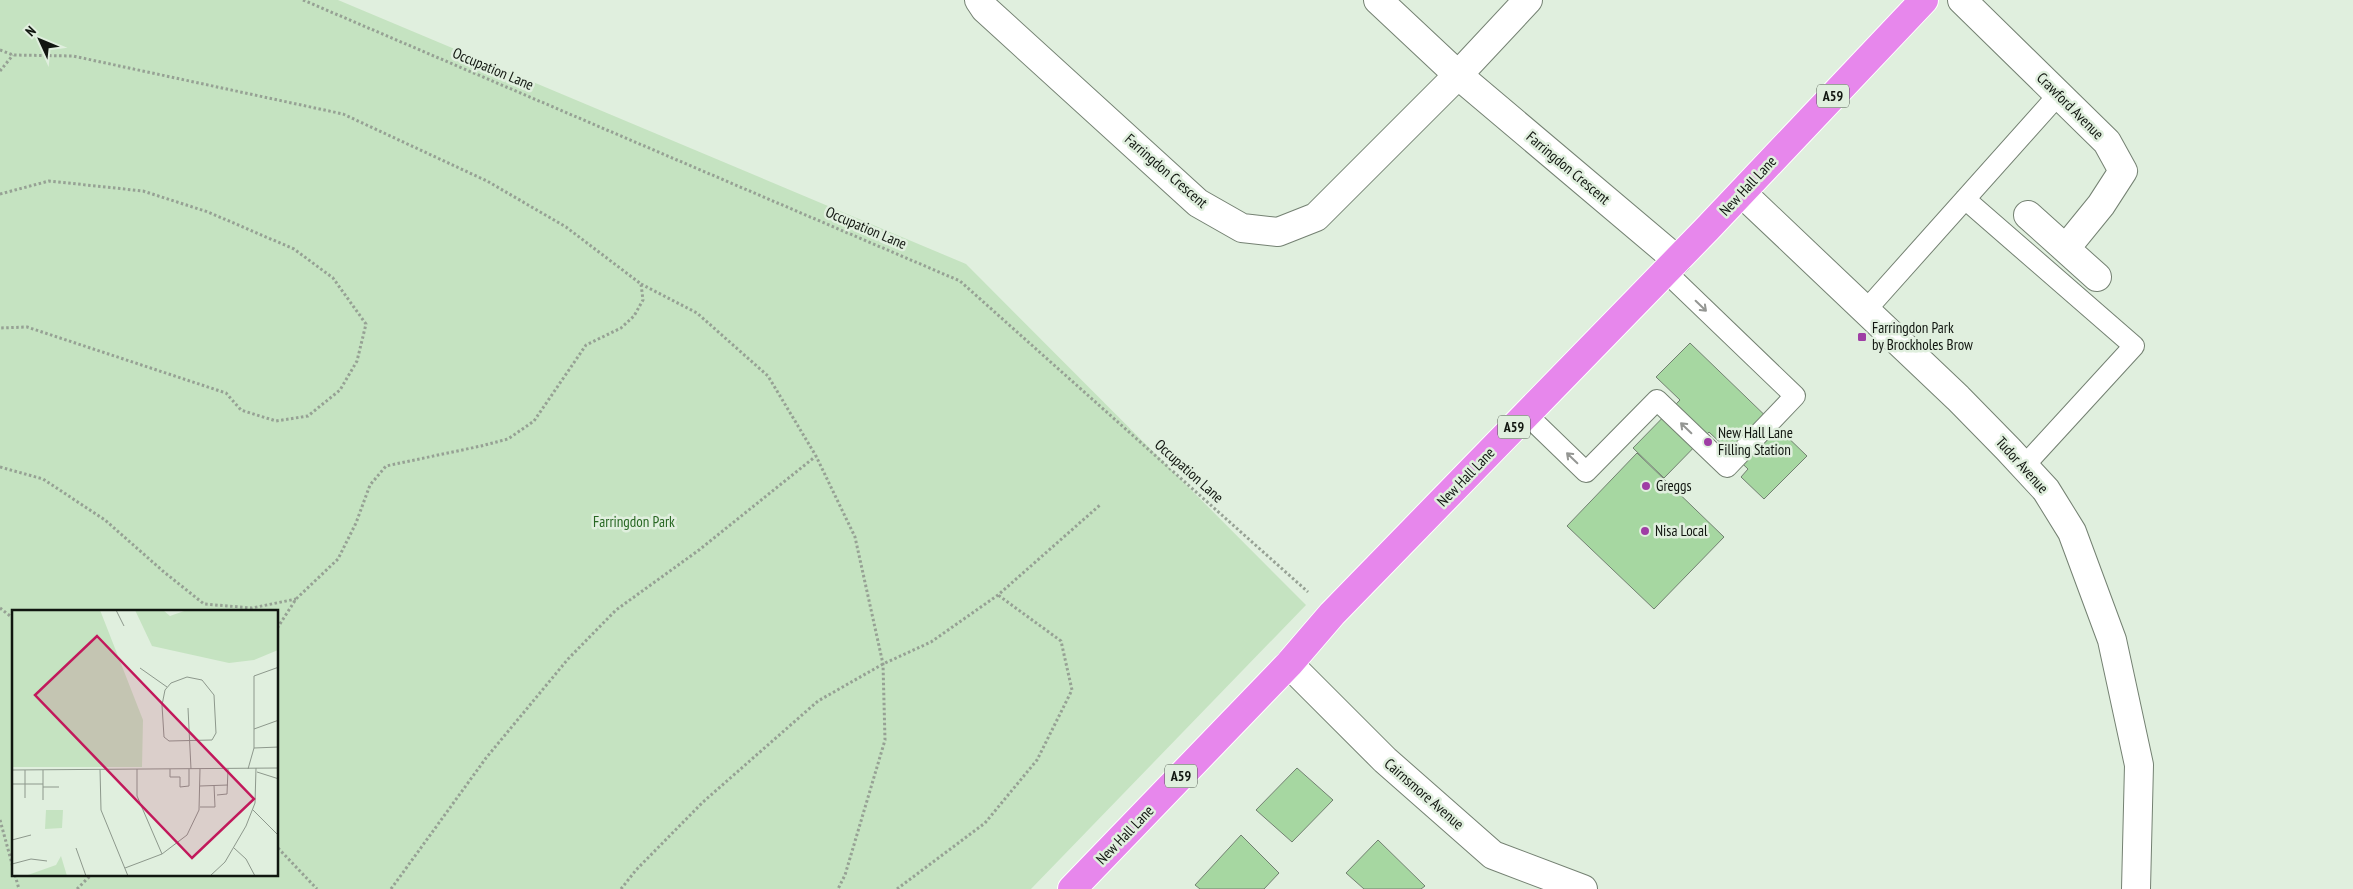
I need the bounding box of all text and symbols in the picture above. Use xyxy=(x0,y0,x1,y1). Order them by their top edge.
north arrow xyxy=(15,15,65,65)
text: N xyxy=(22,22,40,40)
street label: Occupation Lane xyxy=(450,43,537,94)
street label: Crawford Avenue xyxy=(2033,68,2108,143)
road number: A59 xyxy=(1817,84,1849,108)
street label: Farringdon Crescent xyxy=(1523,127,1614,208)
street label: Farringdon Crescent xyxy=(1121,129,1212,212)
street label: New Hall Lane xyxy=(1715,152,1780,220)
street label: Occupation Lane xyxy=(823,202,910,253)
one-way arrow xyxy=(1695,300,1708,312)
place label: Farringdon Park by Brockholes Brow xyxy=(1872,318,1973,354)
marker: Farringdon Park by Brockholes Brow xyxy=(1856,331,1868,343)
road number: A59 xyxy=(1498,416,1530,438)
one-way arrow xyxy=(1680,422,1693,434)
place label: New Hall Lane Filling Station xyxy=(1718,423,1793,459)
street label: Tudor Avenue xyxy=(1992,432,2053,497)
street label: Occupation Lane xyxy=(1151,435,1228,507)
marker: New Hall Lane Filling Station xyxy=(1702,436,1714,448)
street label: New Hall Lane xyxy=(1433,443,1498,510)
one-way arrow xyxy=(1566,452,1578,465)
place label: Greggs xyxy=(1656,476,1692,495)
marker: Greggs xyxy=(1640,480,1652,492)
park label: Farringdon Park xyxy=(593,512,675,531)
place label: Nisa Local xyxy=(1655,521,1708,540)
marker: Nisa Local xyxy=(1639,525,1651,537)
inset map xyxy=(12,610,279,876)
street label: Cairnsmore Avenue xyxy=(1381,754,1468,833)
road number: A59 xyxy=(1165,764,1197,788)
street label: New Hall Lane xyxy=(1092,801,1157,868)

